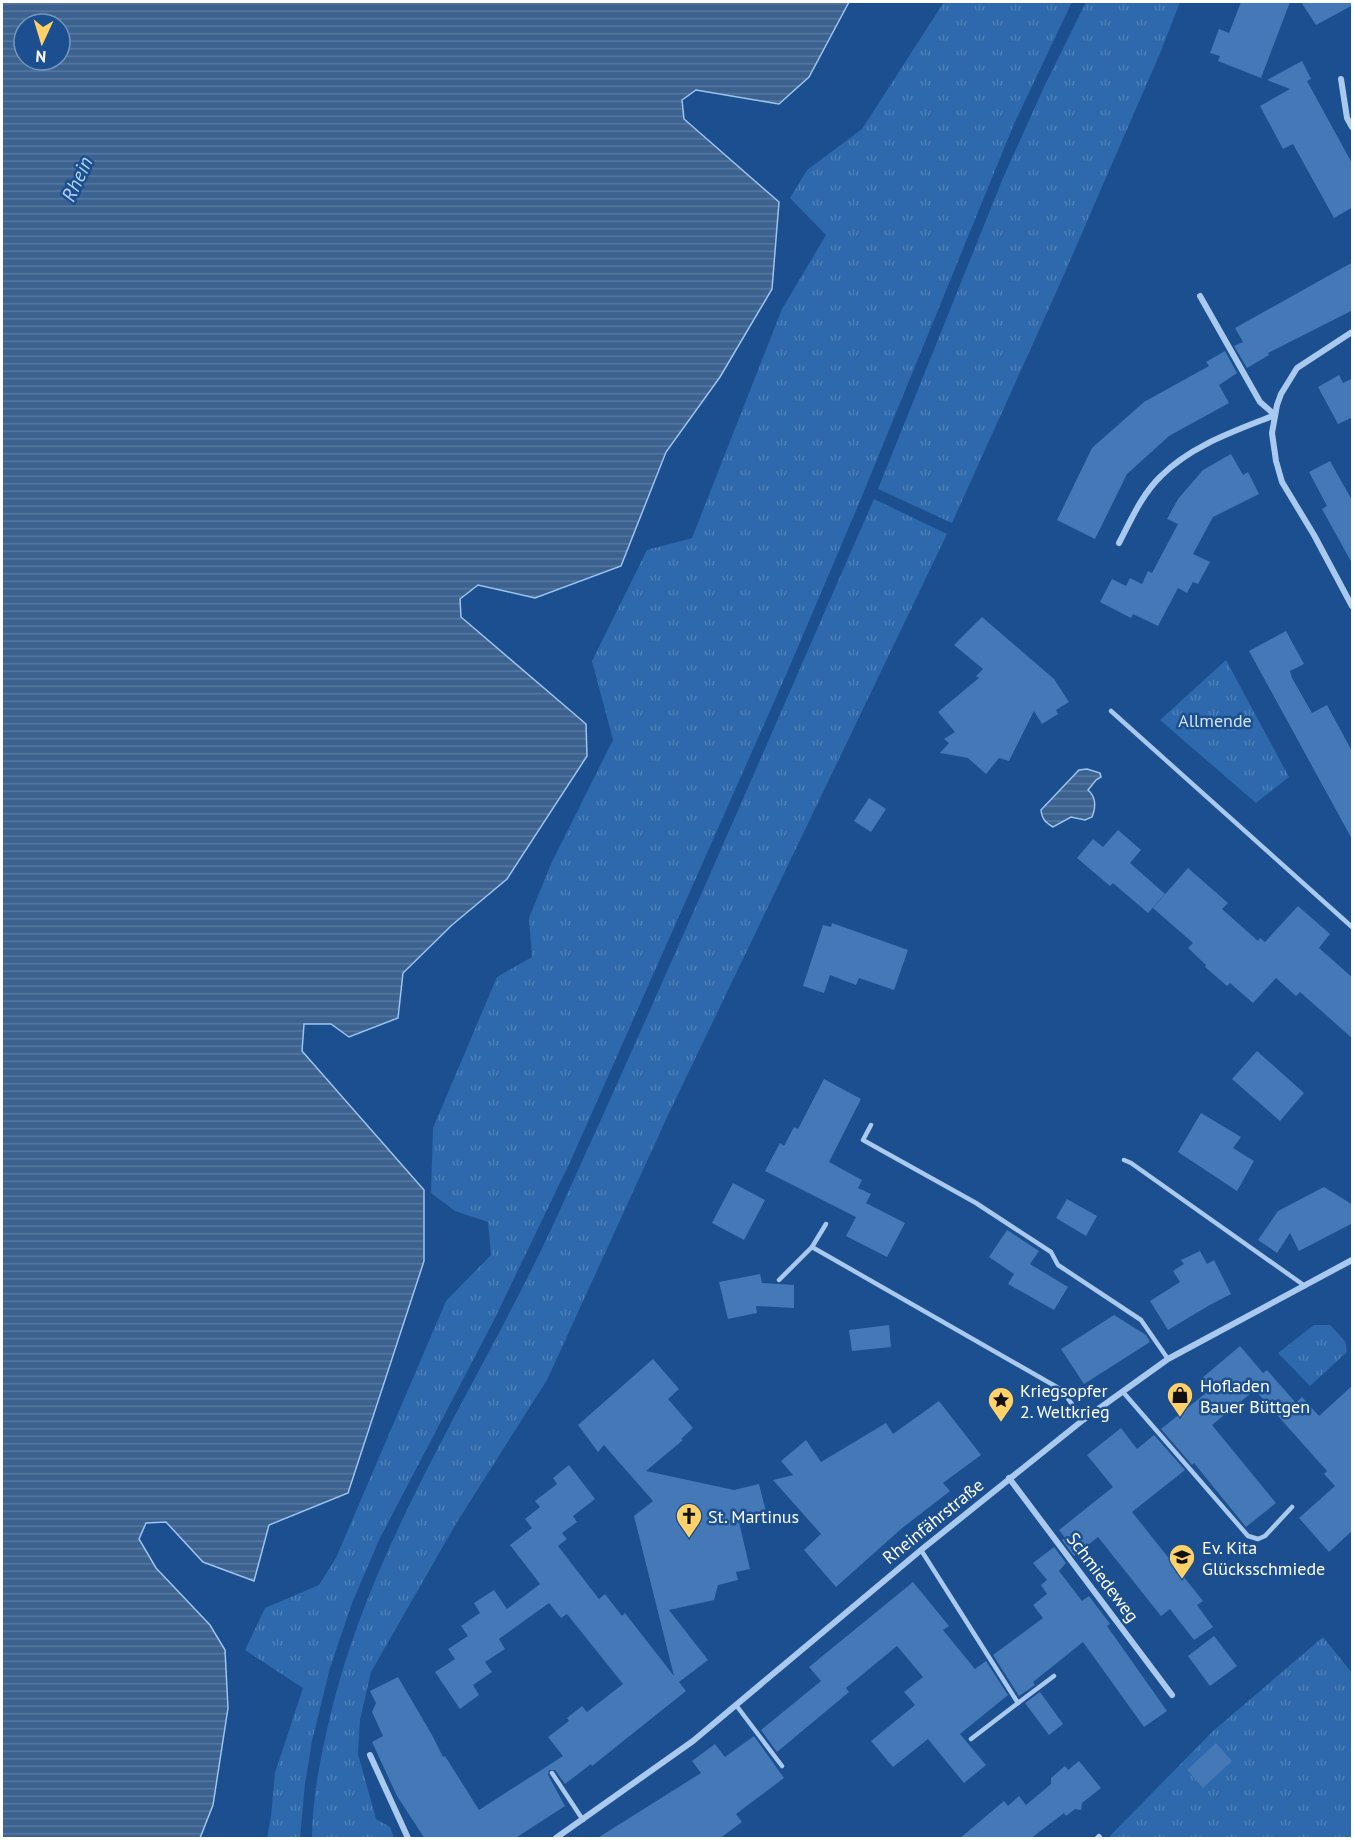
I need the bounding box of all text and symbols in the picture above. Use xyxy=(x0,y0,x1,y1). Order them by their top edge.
north arrow xyxy=(12,12,72,72)
text: N xyxy=(35,47,47,67)
water label: Rhein xyxy=(55,152,99,206)
park label: Allmende xyxy=(1178,709,1252,732)
place label: Hofladen Bauer Büttgen xyxy=(1200,1374,1310,1418)
place label: Kriegsopfer 2. Weltkrieg xyxy=(1020,1379,1110,1423)
shop icon: Hofladen Bauer Büttgen xyxy=(1165,1380,1195,1418)
place icon: Kriegsopfer 2. Weltkrieg xyxy=(986,1385,1016,1423)
street label: Rheinfährstraße xyxy=(878,1473,988,1569)
church icon: St. Martinus xyxy=(674,1501,704,1539)
place label: St. Martinus xyxy=(708,1505,799,1528)
street label: Schmiedeweg xyxy=(1062,1528,1144,1626)
place label: Ev. Kita Glücksschmiede xyxy=(1202,1536,1325,1580)
school or university icon: Ev. Kita Glücksschmiede xyxy=(1167,1542,1197,1580)

